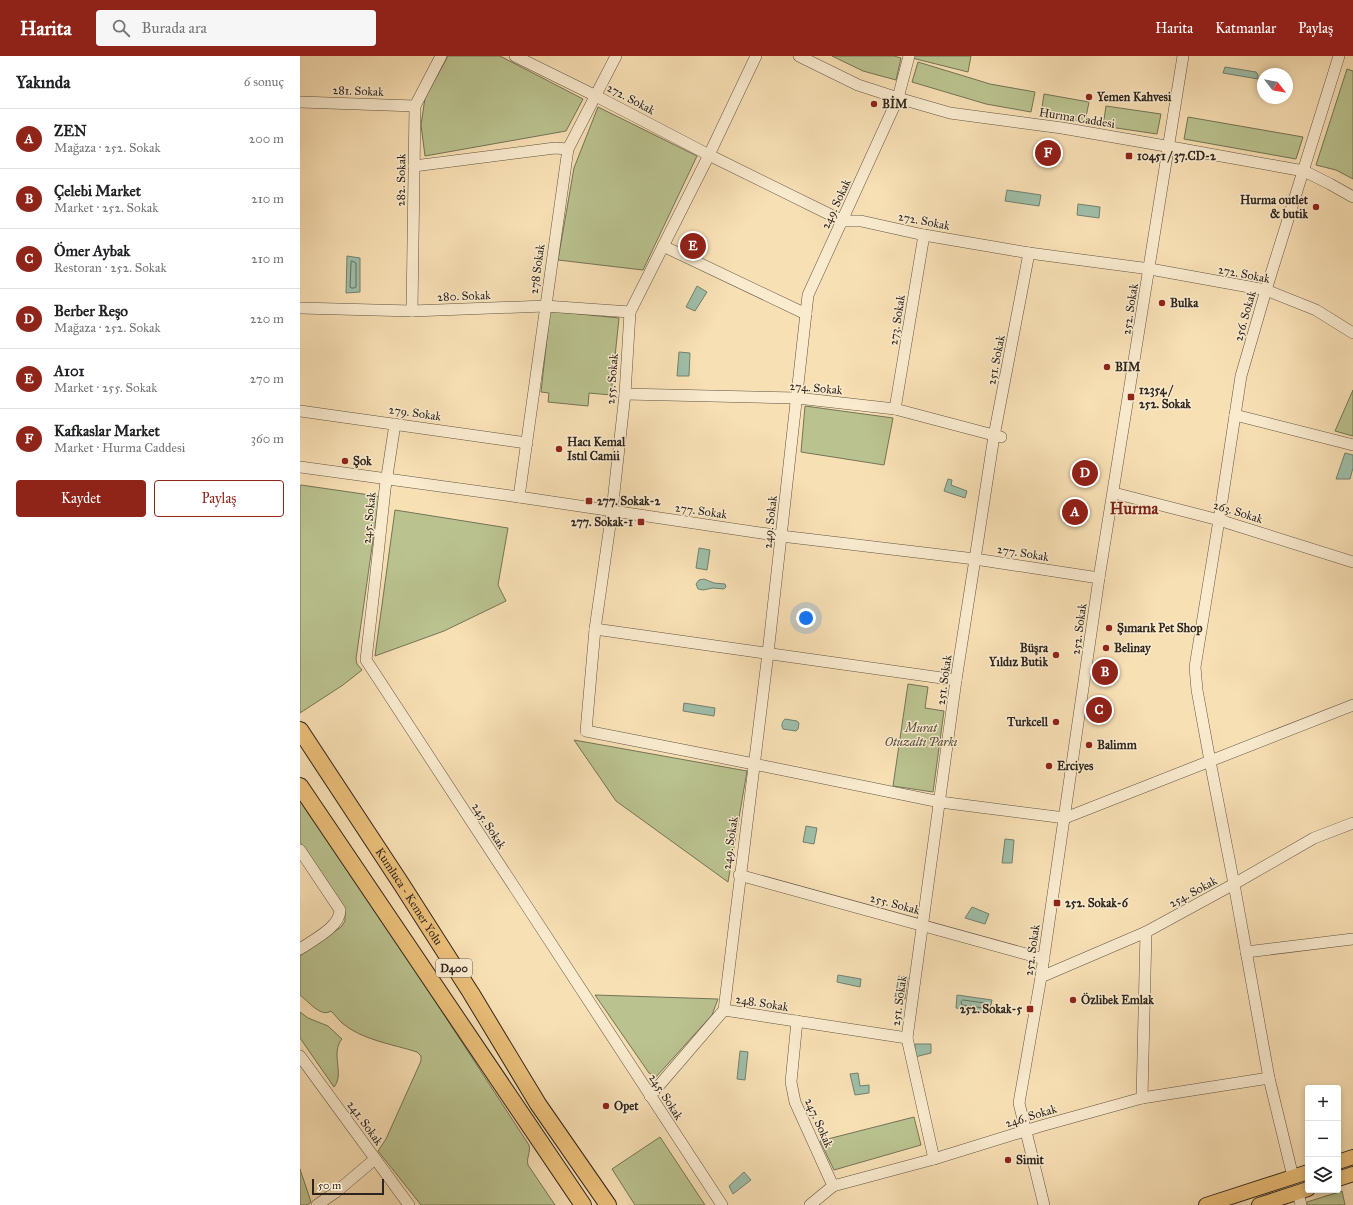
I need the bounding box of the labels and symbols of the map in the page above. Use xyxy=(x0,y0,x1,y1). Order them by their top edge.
north arrow xyxy=(1257,68,1293,104)
street label: 272. Sokak xyxy=(605,81,658,118)
street label: 281. Sokak xyxy=(332,83,384,99)
place label: Yemen Kahvesi xyxy=(1096,90,1172,104)
marker: Yemen Kahvesi xyxy=(1084,92,1094,102)
place label: BİM xyxy=(882,95,908,111)
marker: BİM xyxy=(869,99,879,109)
street label: Hurma Caddesi xyxy=(1038,105,1117,131)
pin: F xyxy=(1035,138,1061,168)
place label: 10451 / 37.CD-2 xyxy=(1137,149,1217,164)
marker: 10451 / 37.CD-2 xyxy=(1124,151,1134,161)
street label: 282. Sokak xyxy=(394,153,408,206)
street label: 249. Sokak xyxy=(818,177,854,231)
place label: Hurma outlet & butik xyxy=(1240,193,1309,221)
marker: Hurma outlet & butik xyxy=(1311,202,1321,212)
street label: 272. Sokak xyxy=(897,209,951,233)
pin: E xyxy=(680,231,706,261)
street label: 278 Sokak xyxy=(527,243,547,295)
street label: 272. Sokak xyxy=(1217,262,1271,286)
street label: 252. Sokak xyxy=(1119,282,1141,336)
street label: 280. Sokak xyxy=(437,288,491,304)
street label: 256. Sokak xyxy=(1231,289,1259,343)
street label: 273. Sokak xyxy=(886,293,908,346)
place label: Bulka xyxy=(1170,296,1199,310)
marker: Bulka xyxy=(1157,298,1167,308)
street label: 251. Sokak xyxy=(984,334,1008,386)
street label: 255. Sokak xyxy=(603,353,621,405)
place label: BIM xyxy=(1115,360,1141,374)
marker: BIM xyxy=(1102,362,1112,372)
street label: 274. Sokak xyxy=(789,379,843,397)
place label: 12354 / 252. Sokak xyxy=(1139,383,1191,411)
marker: 12354 / 252. Sokak xyxy=(1126,392,1136,402)
street label: 279. Sokak xyxy=(388,402,442,424)
place label: Hacı Kemal Istıl Camii xyxy=(567,435,626,463)
marker: Hacı Kemal Istıl Camii xyxy=(554,444,564,454)
place label: Şok xyxy=(353,454,372,469)
marker: Şok xyxy=(340,456,350,466)
pin: D xyxy=(1072,458,1098,488)
street label: 245. Sokak xyxy=(359,491,379,545)
place label: 277. Sokak-2 xyxy=(597,494,661,508)
street label: 249. Sokak xyxy=(760,494,780,549)
marker: 277. Sokak-2 xyxy=(584,496,594,506)
pin: A xyxy=(1062,497,1088,527)
street label: 263. Sokak xyxy=(1212,498,1265,526)
district label: Hurma xyxy=(1110,499,1159,518)
street label: 277. Sokak xyxy=(674,500,728,522)
place label: 277. Sokak-1 xyxy=(571,515,633,529)
marker: 277. Sokak-1 xyxy=(636,517,646,527)
street label: 277. Sokak xyxy=(996,542,1050,564)
street label: 252. Sokak xyxy=(1068,602,1090,656)
your location xyxy=(796,608,816,628)
place label: Şımarık Pet Shop xyxy=(1117,621,1202,636)
marker: Şımarık Pet Shop xyxy=(1104,623,1114,633)
place label: Büşra Yıldız Butik xyxy=(988,641,1049,669)
place label: Belinay xyxy=(1114,641,1152,656)
marker: Belinay xyxy=(1101,643,1111,653)
marker: Büşra Yıldız Butik xyxy=(1051,650,1061,660)
street label: 251. Sokak xyxy=(934,654,954,706)
pin: B xyxy=(1092,657,1118,687)
pin: C xyxy=(1086,695,1112,725)
place label: Turkcell xyxy=(1006,715,1049,729)
marker: Turkcell xyxy=(1051,717,1061,727)
park label: Murat Otuzaltı Parkı xyxy=(885,721,958,749)
place label: Balimm xyxy=(1097,738,1138,752)
marker: Balimm xyxy=(1084,740,1094,750)
place label: Erciyes xyxy=(1057,759,1094,774)
marker: Erciyes xyxy=(1044,761,1054,771)
street label: 245. Sokak xyxy=(469,800,509,852)
street label: 249. Sokak xyxy=(719,815,741,870)
street label: Kumluca - Kemer Yolu xyxy=(373,845,446,948)
street label: 254. Sokak xyxy=(1167,873,1220,910)
street label: 255. Sokak xyxy=(869,891,922,917)
place label: 252. Sokak-6 xyxy=(1065,896,1129,910)
marker: 252. Sokak-6 xyxy=(1052,898,1062,908)
street label: 252. Sokak xyxy=(1021,923,1043,977)
road number: D400 xyxy=(436,959,472,977)
street label: 251. Sokak xyxy=(889,975,909,1027)
street label: 248. Sokak xyxy=(735,992,790,1014)
place label: Özlibek Emlak xyxy=(1081,992,1154,1007)
marker: Özlibek Emlak xyxy=(1068,995,1078,1005)
place label: 252. Sokak-5 xyxy=(960,1002,1022,1016)
marker: 252. Sokak-5 xyxy=(1025,1004,1035,1014)
street label: 245. Sokak xyxy=(646,1071,686,1123)
street label: 247. Sokak xyxy=(802,1096,836,1150)
street label: 241. Sokak xyxy=(344,1098,386,1148)
place label: Opet xyxy=(614,1099,639,1114)
marker: Opet xyxy=(601,1101,611,1111)
street label: 246. Sokak xyxy=(1004,1101,1059,1130)
place label: Simit xyxy=(1016,1153,1045,1167)
marker: Simit xyxy=(1003,1155,1013,1165)
scale bar xyxy=(312,1177,384,1196)

